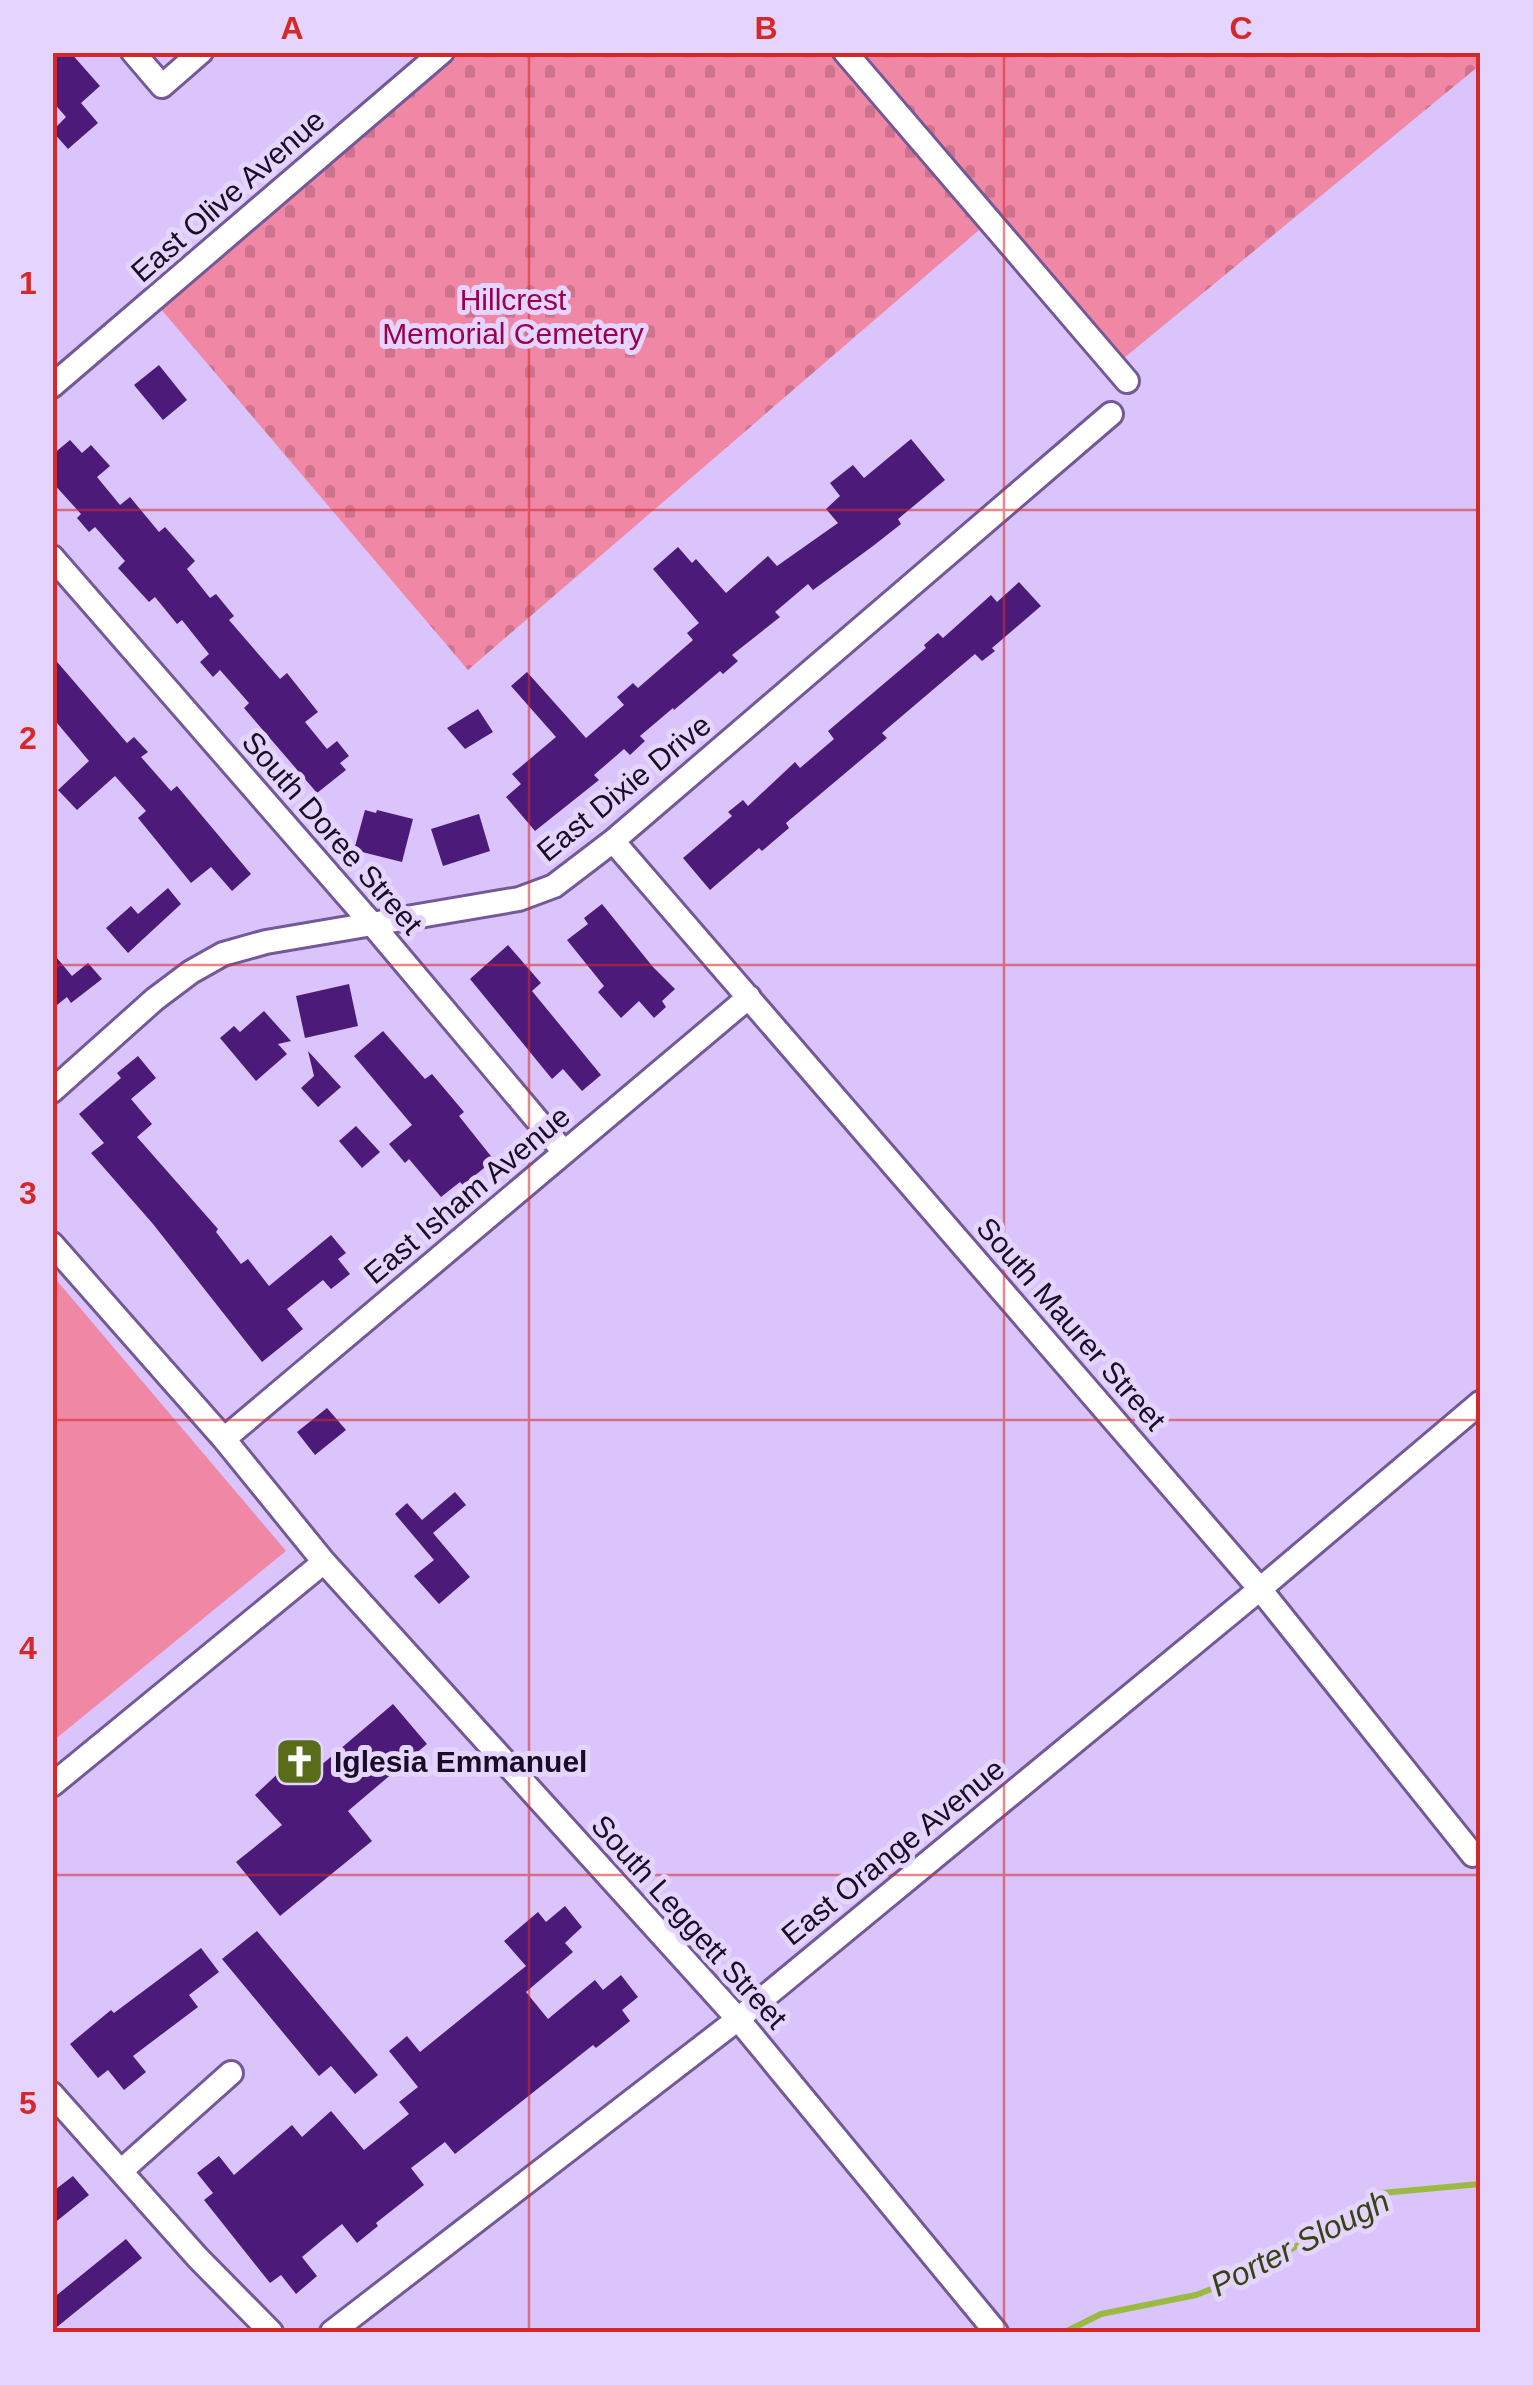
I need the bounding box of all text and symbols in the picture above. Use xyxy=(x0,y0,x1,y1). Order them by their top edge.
text: A xyxy=(280,10,304,46)
text: B xyxy=(754,10,778,46)
text: C xyxy=(1229,10,1253,46)
street label: East Olive Avenue xyxy=(125,103,331,288)
text: 1 xyxy=(19,265,37,301)
park label: Hillcrest Memorial Cemetery xyxy=(382,283,644,350)
street label: East Dixie Drive xyxy=(530,708,717,868)
text: 2 xyxy=(19,720,37,756)
street label: South Doree Street xyxy=(236,725,430,941)
street label: East Isham Avenue xyxy=(357,1099,576,1290)
text: 3 xyxy=(19,1175,37,1211)
street label: South Maurer Street xyxy=(970,1211,1173,1437)
text: 4 xyxy=(19,1630,37,1666)
church icon: Iglesia Emmanuel xyxy=(273,1736,325,1788)
place label: Iglesia Emmanuel xyxy=(334,1745,587,1778)
street label: East Orange Avenue xyxy=(775,1752,1010,1951)
street label: South Leggett Street xyxy=(585,1808,794,2035)
text: 5 xyxy=(19,2085,37,2121)
water label: Porter Slough xyxy=(1205,2183,1395,2303)

